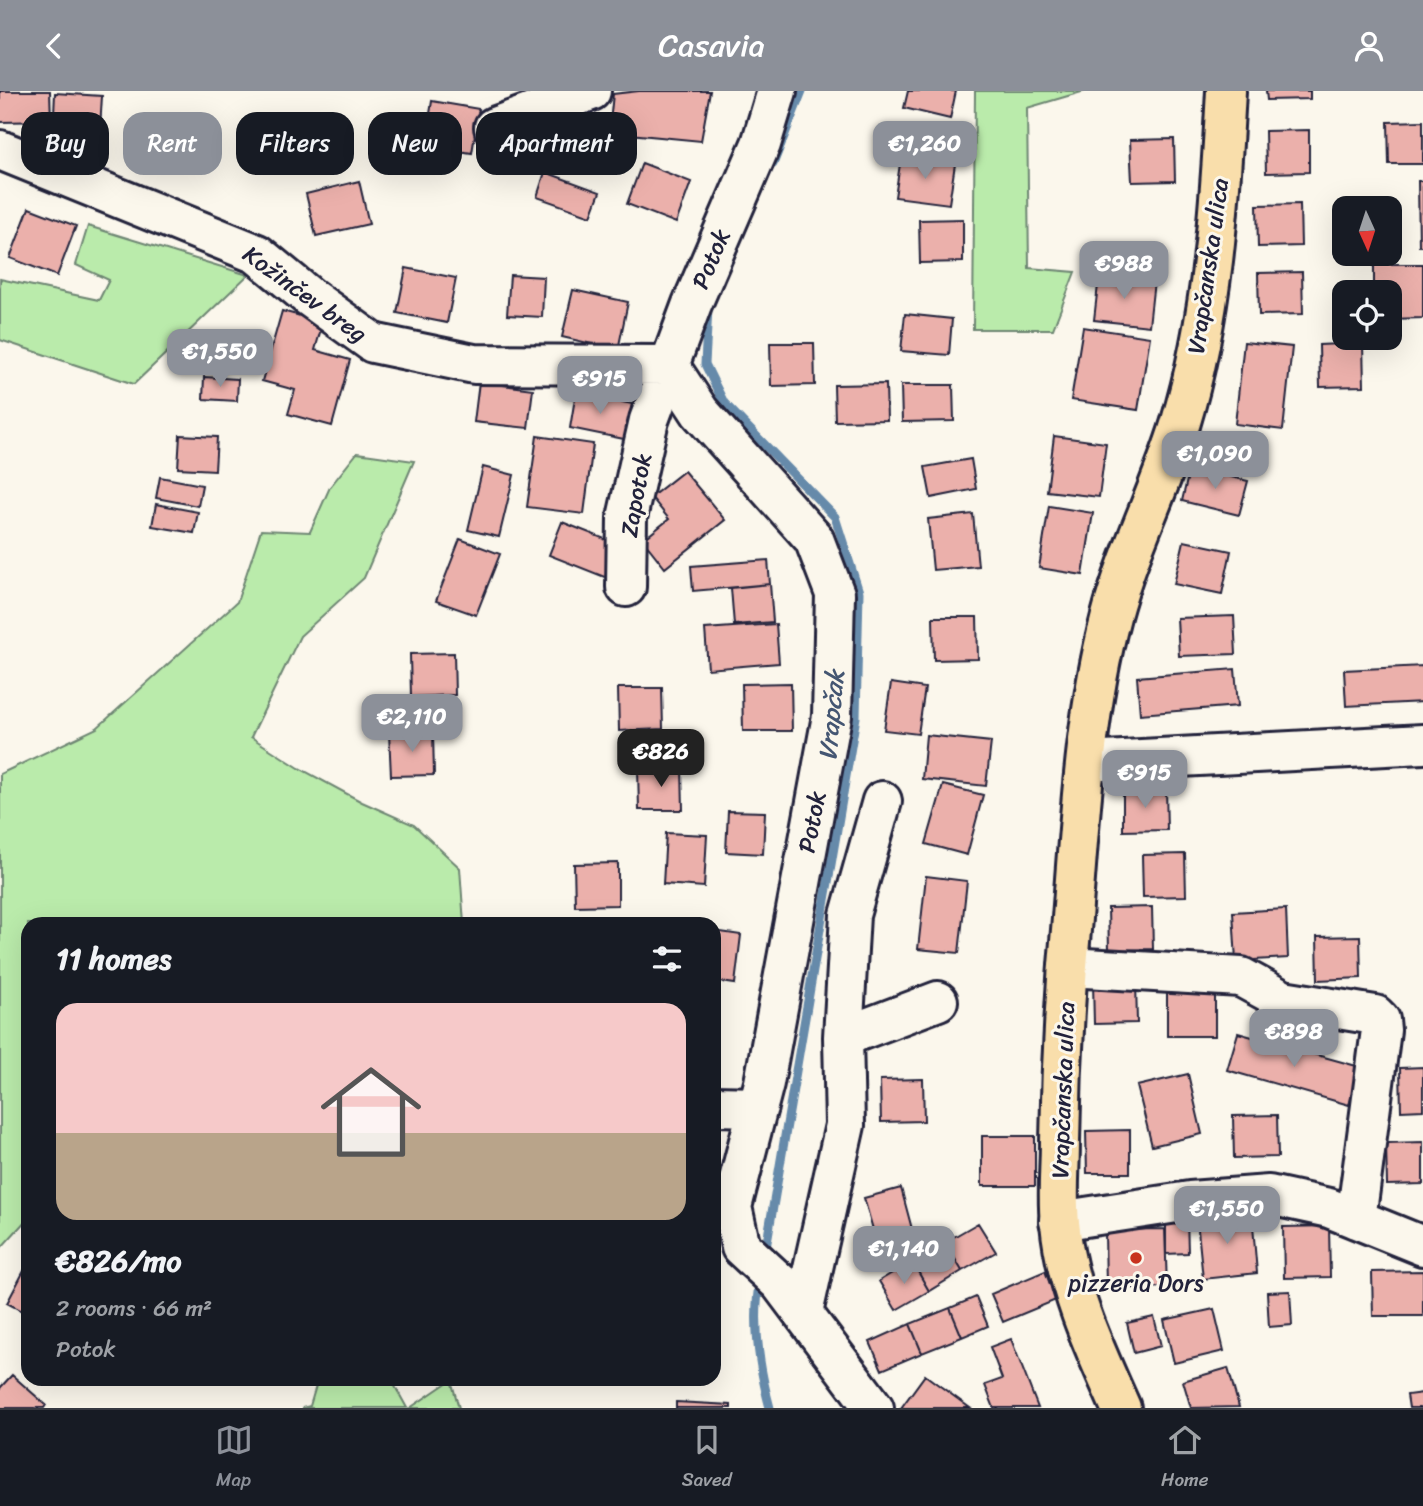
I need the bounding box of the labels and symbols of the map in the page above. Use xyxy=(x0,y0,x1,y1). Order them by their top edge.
pin: €1,260 xyxy=(868,122,982,181)
street label: Vrapčanska ulica xyxy=(1175,176,1241,356)
north arrow xyxy=(1332,196,1402,266)
street label: Potok xyxy=(680,222,743,296)
street label: Kožinčev breg xyxy=(234,234,376,354)
pin: €988 xyxy=(1083,241,1165,301)
pin: €1,550 xyxy=(163,329,277,389)
pin: €915 xyxy=(559,357,641,416)
pin: €1,090 xyxy=(1158,431,1272,491)
street label: Zapotok xyxy=(608,449,664,541)
water label: Vrapčak xyxy=(804,665,858,762)
pin: €2,110 xyxy=(355,695,469,754)
pin: €826 xyxy=(620,729,702,789)
pin: €915 xyxy=(1104,751,1186,810)
street label: Potok xyxy=(785,787,839,857)
street label: Vrapčanska ulica xyxy=(1039,1001,1087,1179)
pin: €898 xyxy=(1253,1009,1335,1069)
pin: €1,550 xyxy=(1170,1187,1284,1246)
pin: €1,140 xyxy=(847,1227,961,1286)
marker: pizzeria Dors xyxy=(1128,1250,1144,1266)
place label: pizzeria Dors xyxy=(1067,1262,1204,1304)

